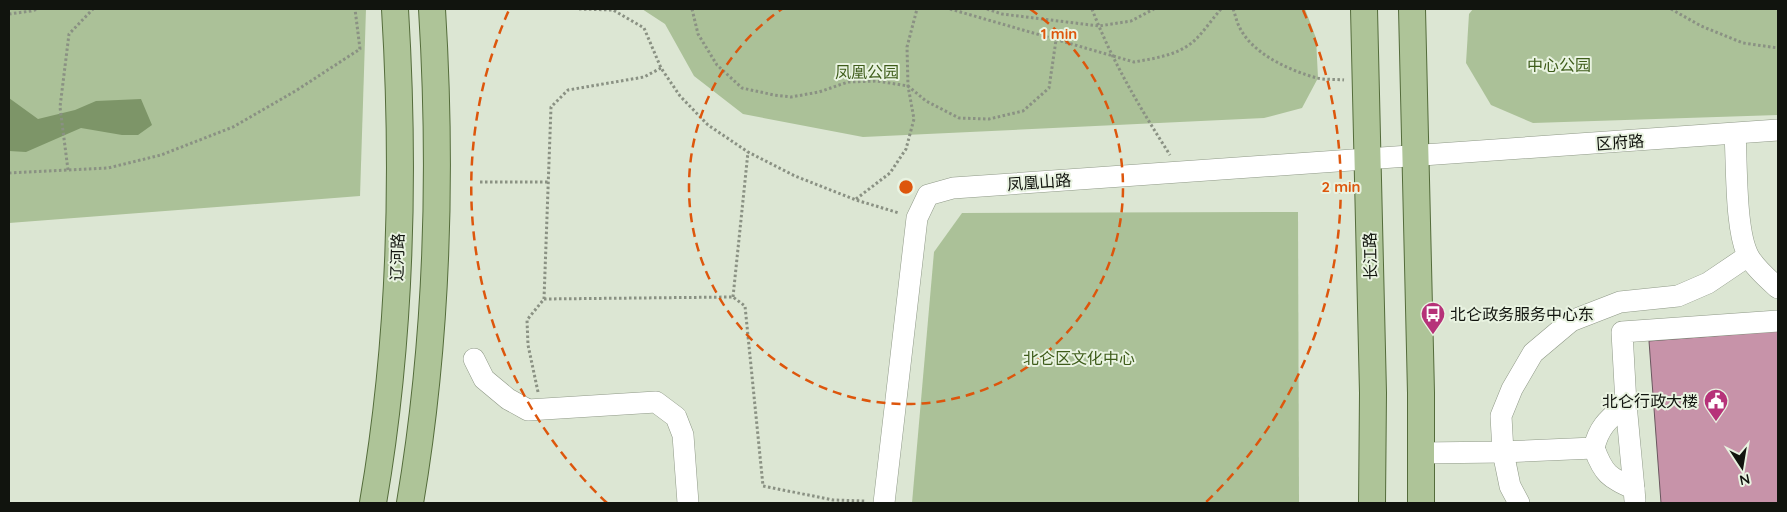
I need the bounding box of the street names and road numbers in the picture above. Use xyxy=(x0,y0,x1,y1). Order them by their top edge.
street label: 区府路 xyxy=(1595,130,1645,154)
street label: 凤凰山路 xyxy=(1006,170,1072,194)
street label: 长江路 xyxy=(1360,232,1380,280)
street label: 辽河路 xyxy=(386,233,408,281)

